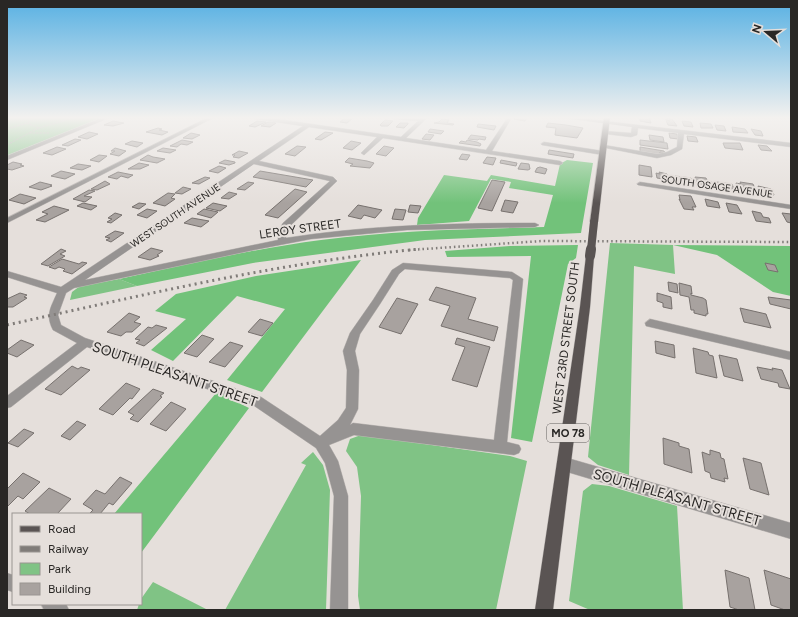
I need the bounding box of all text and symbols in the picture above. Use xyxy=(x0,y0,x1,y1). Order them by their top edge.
north arrow xyxy=(746,12,786,52)
text: N xyxy=(749,23,765,35)
street label: SOUTH OSAGE AVENUE xyxy=(660,172,774,201)
street label: WEST SOUTH AVENUE xyxy=(128,180,223,250)
street label: LEROY STREET xyxy=(258,216,342,242)
street label: WEST 23RD STREET SOUTH xyxy=(550,261,582,415)
street label: SOUTH PLEASANT STREET xyxy=(90,338,260,411)
road number: MO 78 xyxy=(547,424,589,442)
street label: SOUTH PLEASANT STREET xyxy=(591,465,763,530)
legend xyxy=(12,513,142,605)
text: Road xyxy=(48,522,76,536)
text: Railway xyxy=(48,542,89,556)
text: Park xyxy=(48,562,71,576)
text: Building xyxy=(48,582,91,596)

